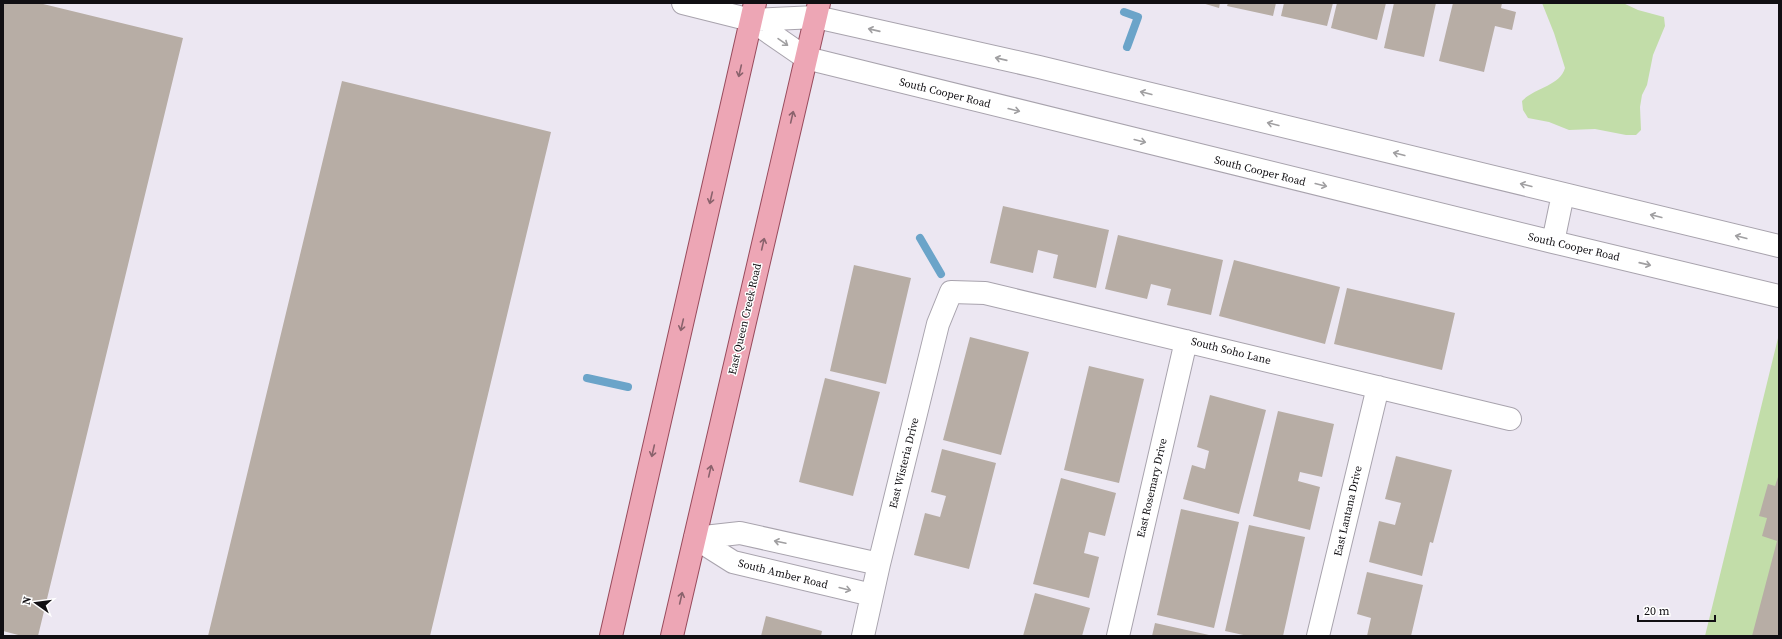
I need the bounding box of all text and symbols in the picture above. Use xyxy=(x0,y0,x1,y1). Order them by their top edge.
one-way arrow xyxy=(868,26,881,33)
one-way arrow xyxy=(778,38,789,46)
one-way arrow xyxy=(995,54,1008,62)
one-way arrow xyxy=(735,64,743,77)
street label: South Cooper Road xyxy=(898,74,993,112)
one-way arrow xyxy=(1140,89,1153,97)
one-way arrow xyxy=(1007,107,1020,115)
one-way arrow xyxy=(789,111,796,124)
one-way arrow xyxy=(1267,119,1280,127)
one-way arrow xyxy=(1133,138,1146,146)
one-way arrow xyxy=(1393,150,1406,157)
street label: South Cooper Road xyxy=(1213,152,1308,190)
one-way arrow xyxy=(1519,180,1532,188)
one-way arrow xyxy=(1314,182,1327,190)
one-way arrow xyxy=(706,191,714,204)
one-way arrow xyxy=(1650,212,1663,219)
street label: South Cooper Road xyxy=(1527,229,1622,265)
one-way arrow xyxy=(1735,232,1748,240)
one-way arrow xyxy=(759,238,767,251)
street label: East Queen Creek Road xyxy=(725,261,765,376)
one-way arrow xyxy=(1638,261,1651,269)
one-way arrow xyxy=(677,318,685,331)
street label: South Soho Lane xyxy=(1189,334,1273,368)
street label: East Wisteria Drive xyxy=(885,416,923,510)
street label: East Rosemary Drive xyxy=(1133,436,1171,539)
one-way arrow xyxy=(649,445,656,458)
street label: East Lantana Drive xyxy=(1330,464,1366,558)
one-way arrow xyxy=(707,465,715,478)
one-way arrow xyxy=(774,537,787,545)
street label: South Amber Road xyxy=(737,556,830,593)
north arrow xyxy=(16,583,56,623)
one-way arrow xyxy=(838,585,851,593)
one-way arrow xyxy=(677,592,685,605)
text: N xyxy=(19,595,35,606)
scale bar xyxy=(1638,597,1715,623)
text: 20 m xyxy=(1644,603,1670,619)

